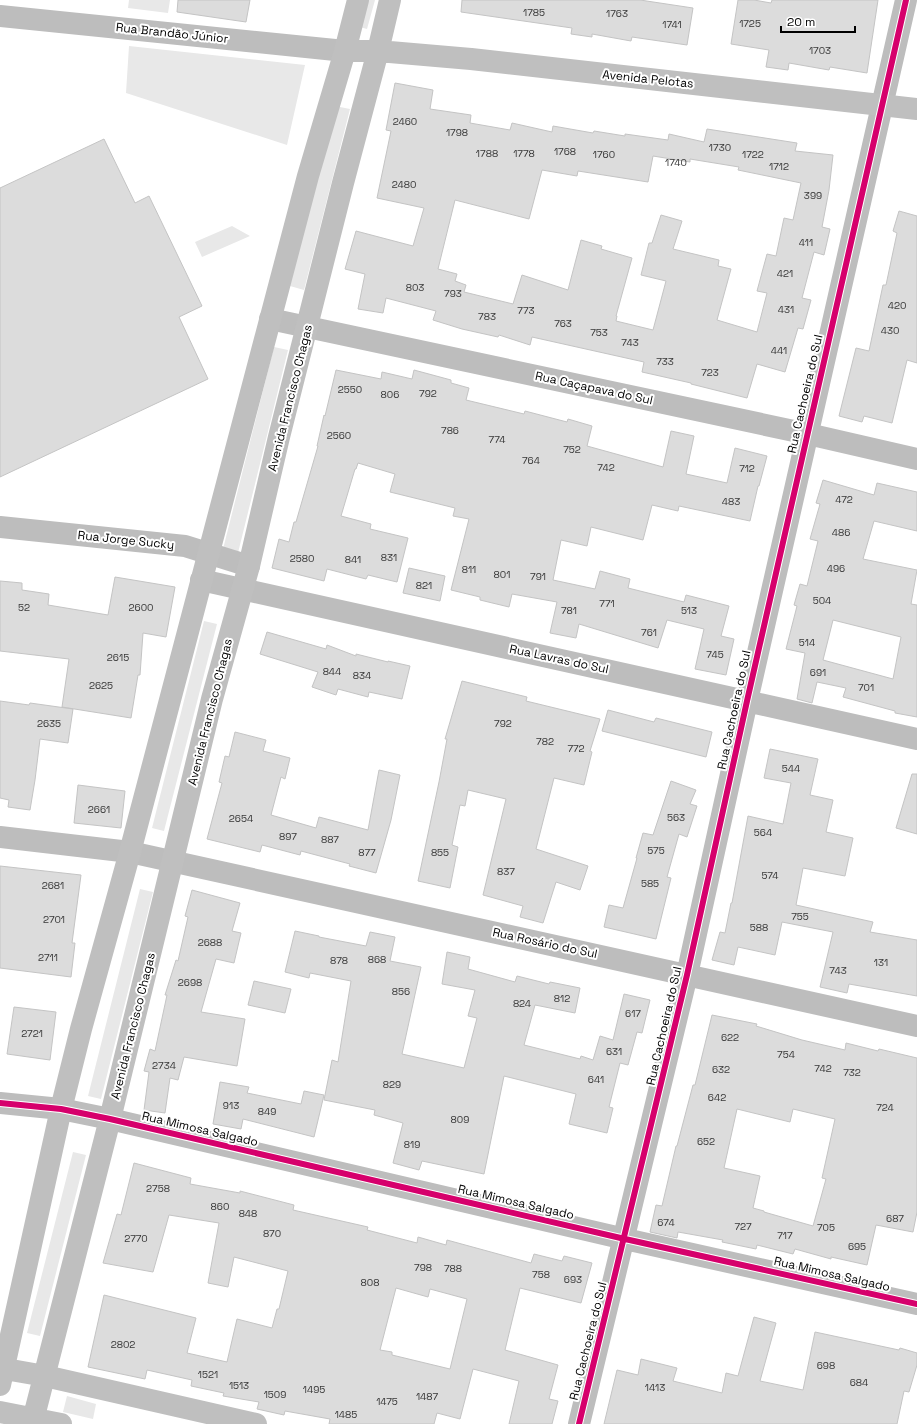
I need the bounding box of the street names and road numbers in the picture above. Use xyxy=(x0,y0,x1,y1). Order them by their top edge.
street label: Rua Brandão Júnior xyxy=(115,19,229,47)
street label: Avenida Pelotas xyxy=(602,66,694,92)
street label: Avenida Francisco Chagas xyxy=(264,323,316,473)
street label: Rua Cachoeira do Sul xyxy=(784,333,826,455)
street label: Rua Caçapava do Sul xyxy=(534,368,654,408)
street label: Rua Jorge Sucky xyxy=(77,527,175,553)
street label: Avenida Francisco Chagas xyxy=(184,637,236,787)
street label: Rua Lavras do Sul xyxy=(508,641,610,677)
street label: Rua Cachoeira do Sul xyxy=(714,649,754,771)
street label: Rua Rosário do Sul xyxy=(491,924,599,962)
street label: Avenida Francisco Chagas xyxy=(107,951,159,1101)
street label: Rua Cachoeira do Sul xyxy=(643,965,685,1087)
street label: Rua Mimosa Salgado xyxy=(140,1108,260,1150)
street label: Rua Mimosa Salgado xyxy=(456,1181,576,1223)
street label: Rua Mimosa Salgado xyxy=(772,1253,892,1295)
street label: Rua Cachoeira do Sul xyxy=(566,1280,610,1402)

